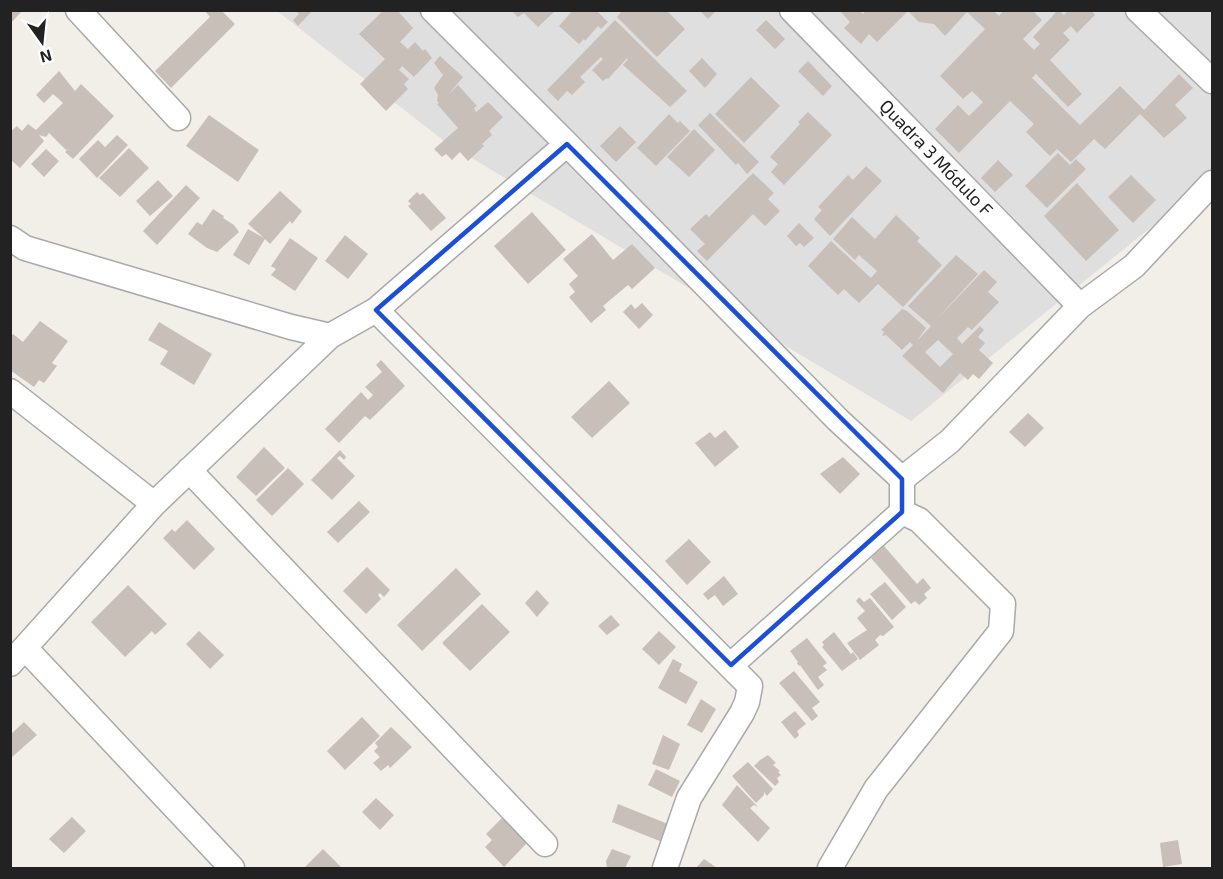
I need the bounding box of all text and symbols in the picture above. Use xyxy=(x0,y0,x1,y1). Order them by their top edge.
north arrow xyxy=(12,12,72,72)
text: N xyxy=(38,46,54,68)
street label: Quadra 3 Módulo F xyxy=(875,94,998,220)

